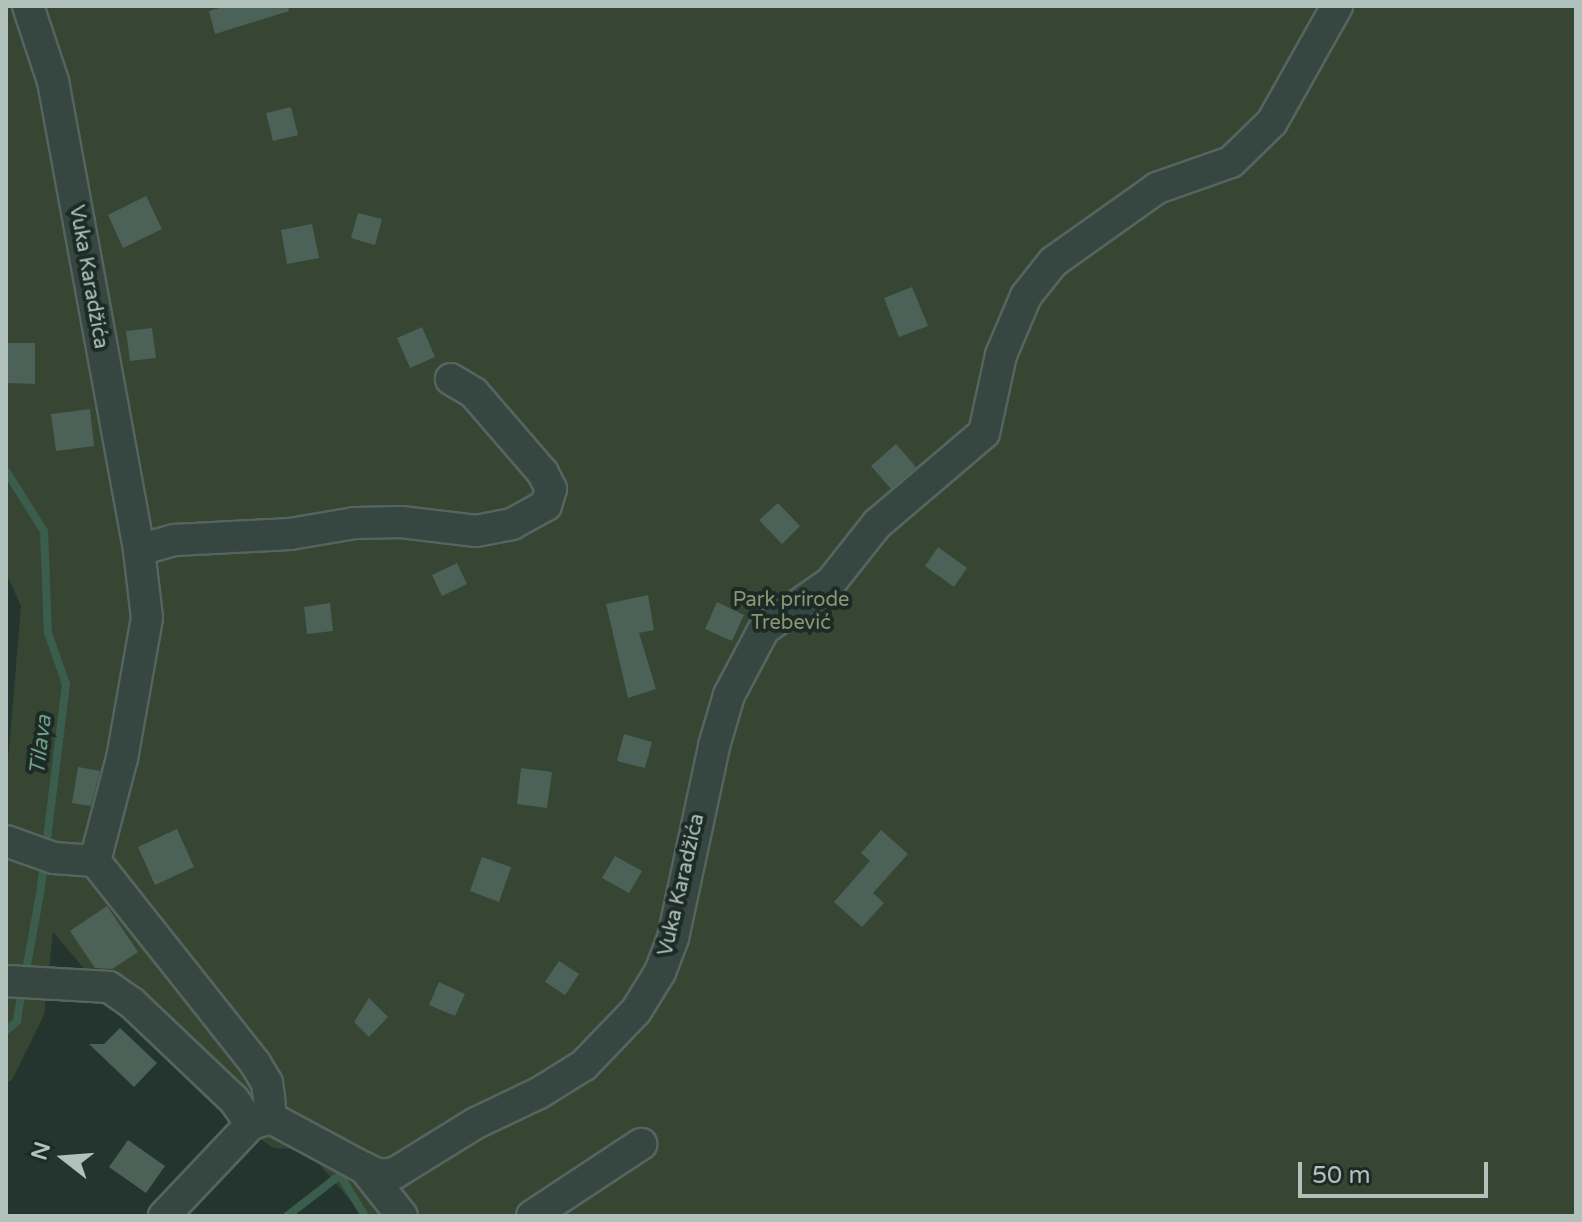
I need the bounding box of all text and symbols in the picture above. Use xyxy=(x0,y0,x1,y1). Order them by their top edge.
street label: Vuka Karadžića xyxy=(64,203,112,351)
park label: Park prirode Trebević xyxy=(733,588,849,635)
water label: Tilava xyxy=(24,714,58,776)
street label: Vuka Karadžića xyxy=(654,811,710,959)
north arrow xyxy=(24,1118,104,1198)
text: N xyxy=(26,1139,56,1163)
scale bar xyxy=(1302,1146,1492,1196)
text: 50 m xyxy=(1312,1161,1370,1190)

